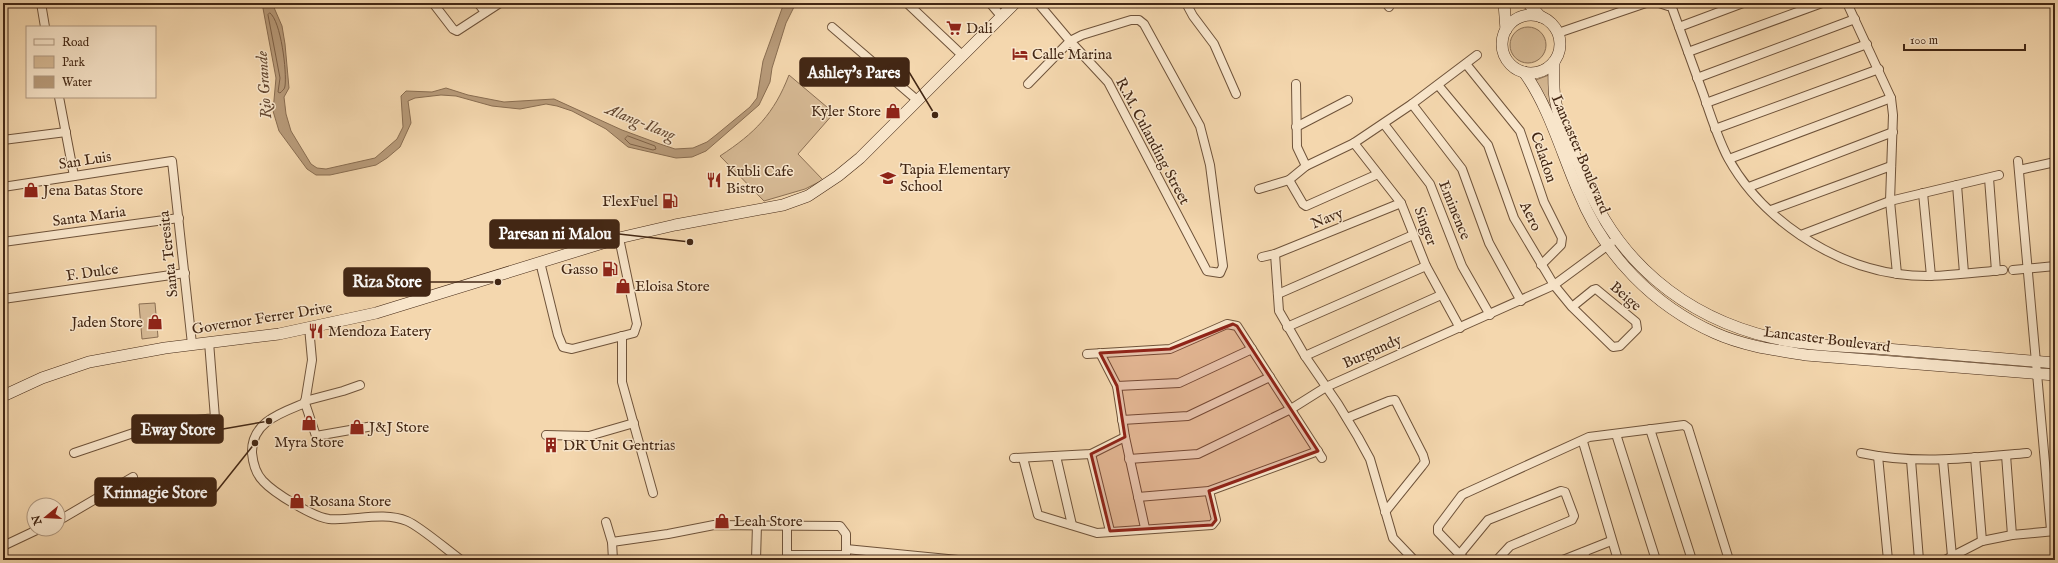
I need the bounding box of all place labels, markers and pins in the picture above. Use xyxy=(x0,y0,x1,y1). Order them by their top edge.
supermarket icon: Dali xyxy=(945,19,963,37)
place label: Dali xyxy=(966,19,993,38)
hotel icon: Calle Marina xyxy=(1011,45,1029,63)
place label: Calle Marina xyxy=(1032,45,1113,64)
callout: Ashley's Pares xyxy=(800,58,909,86)
place label: Kyler Store xyxy=(811,102,881,121)
shop icon: Kyler Store xyxy=(884,102,902,120)
place label: Tapia Elementary School xyxy=(900,160,1011,196)
place label: Kubli Cafe Bistro xyxy=(726,162,794,198)
school or university icon: Tapia Elementary School xyxy=(879,169,897,187)
restaurant icon: Kubli Cafe Bistro xyxy=(705,171,723,189)
shop icon: Jena Batas Store xyxy=(22,181,40,199)
place label: Jena Batas Store xyxy=(41,181,143,200)
place label: FlexFuel xyxy=(602,192,659,211)
fuel station icon: FlexFuel xyxy=(661,192,679,210)
callout: Paresan ni Malou xyxy=(490,220,619,248)
place label: Gasso xyxy=(561,260,598,279)
fuel station icon: Gasso xyxy=(601,260,619,278)
callout: Riza Store xyxy=(344,268,430,296)
shop icon: Eloisa Store xyxy=(614,277,632,295)
place label: Eloisa Store xyxy=(635,277,710,296)
place label: Jaden Store xyxy=(69,313,143,332)
shop icon: Jaden Store xyxy=(146,313,164,331)
restaurant icon: Mendoza Eatery xyxy=(307,322,325,340)
place label: Mendoza Eatery xyxy=(328,322,432,341)
shop icon: Myra Store xyxy=(300,414,318,432)
callout: Eway Store xyxy=(132,415,223,443)
shop icon: J&J Store xyxy=(348,418,366,436)
place label: J&J Store xyxy=(367,418,429,437)
place label: Myra Store xyxy=(274,433,344,452)
building icon: DR Unit Gentrias xyxy=(542,436,560,454)
place label: DR Unit Gentrias xyxy=(563,436,675,455)
callout: Krinnagie Store xyxy=(95,478,216,506)
shop icon: Rosana Store xyxy=(288,492,306,510)
place label: Rosana Store xyxy=(309,492,391,511)
shop icon: Leah Store xyxy=(713,512,731,530)
place label: Leah Store xyxy=(734,512,803,531)

